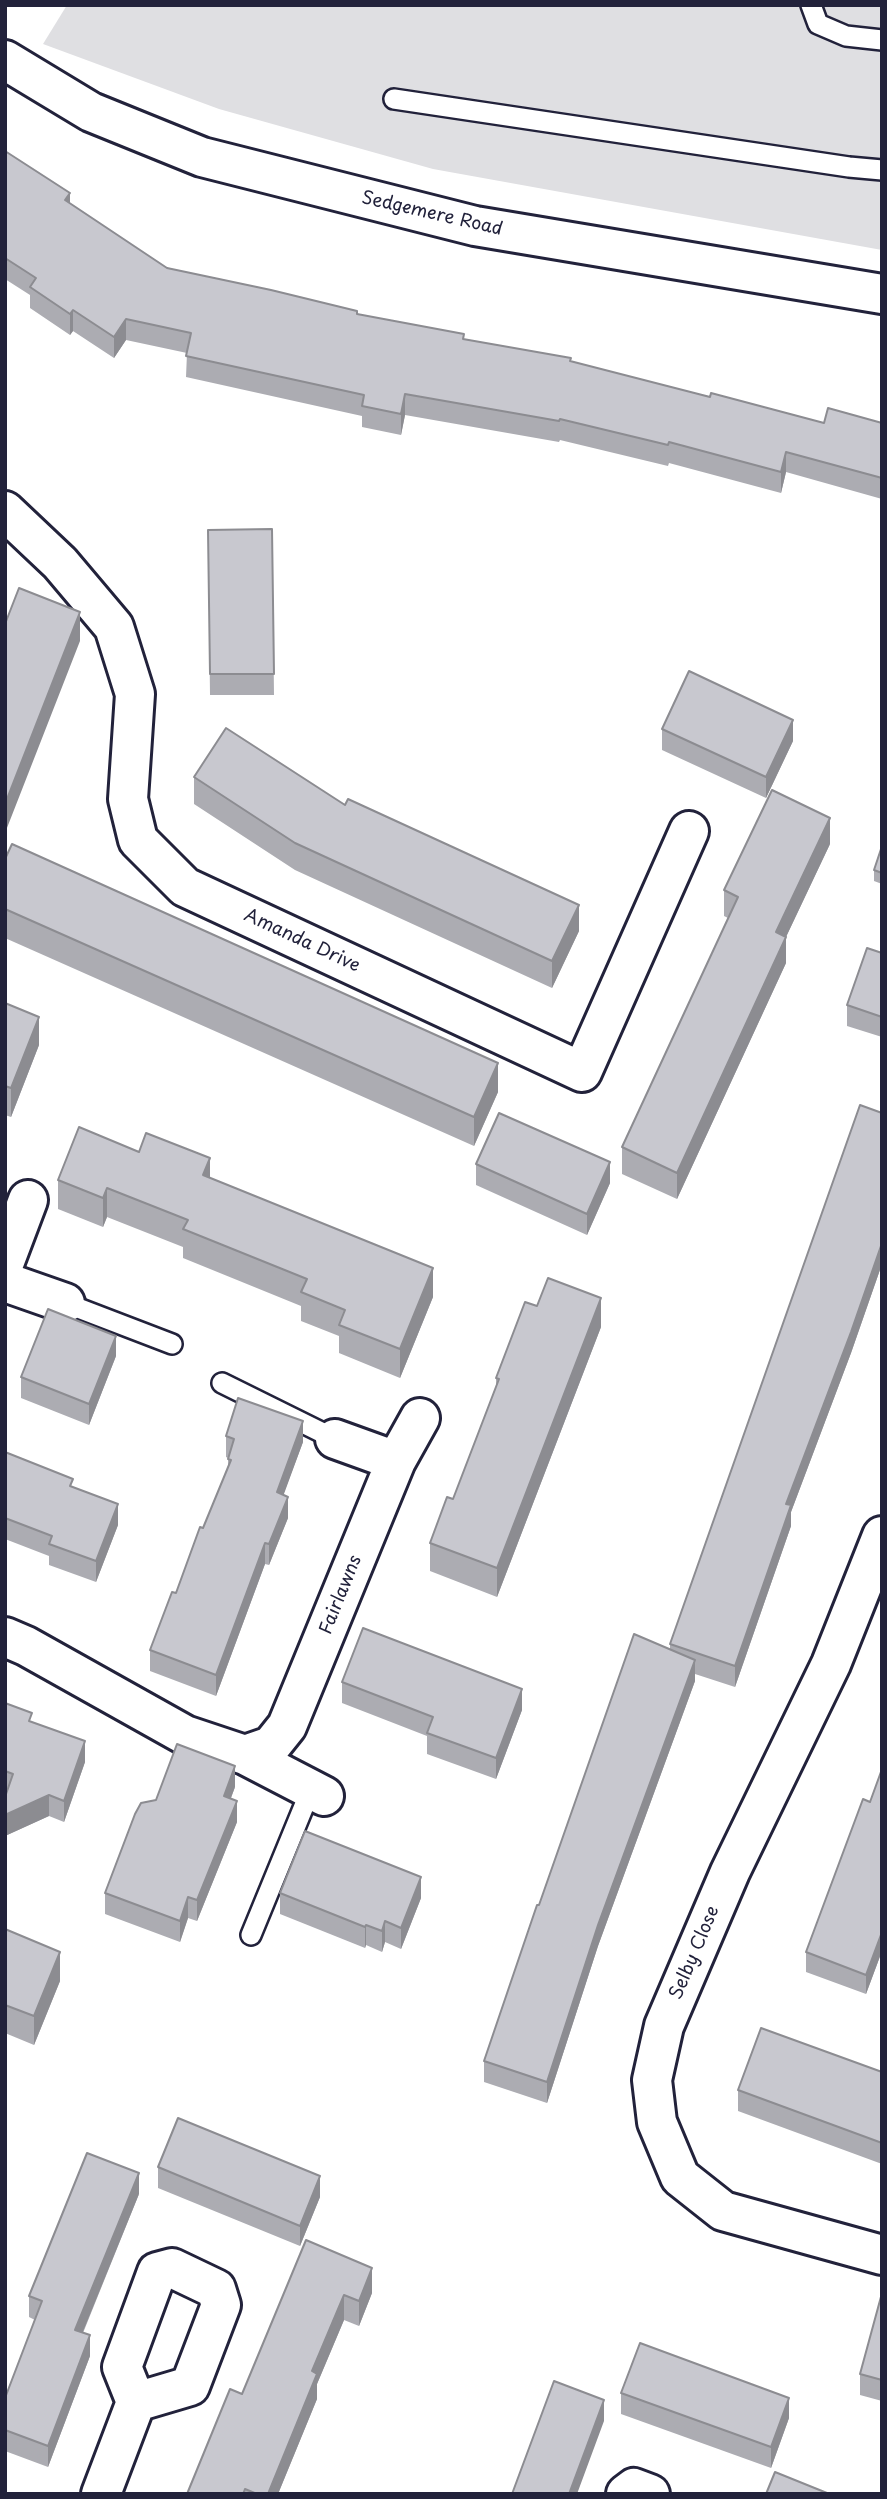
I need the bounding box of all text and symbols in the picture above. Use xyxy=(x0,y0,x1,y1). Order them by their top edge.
street label: Sedgemere Road xyxy=(359,187,505,241)
street label: Amanda Drive xyxy=(241,905,363,977)
street label: Fairlawns xyxy=(315,1552,367,1638)
street label: Selby Close xyxy=(666,1903,724,2003)

